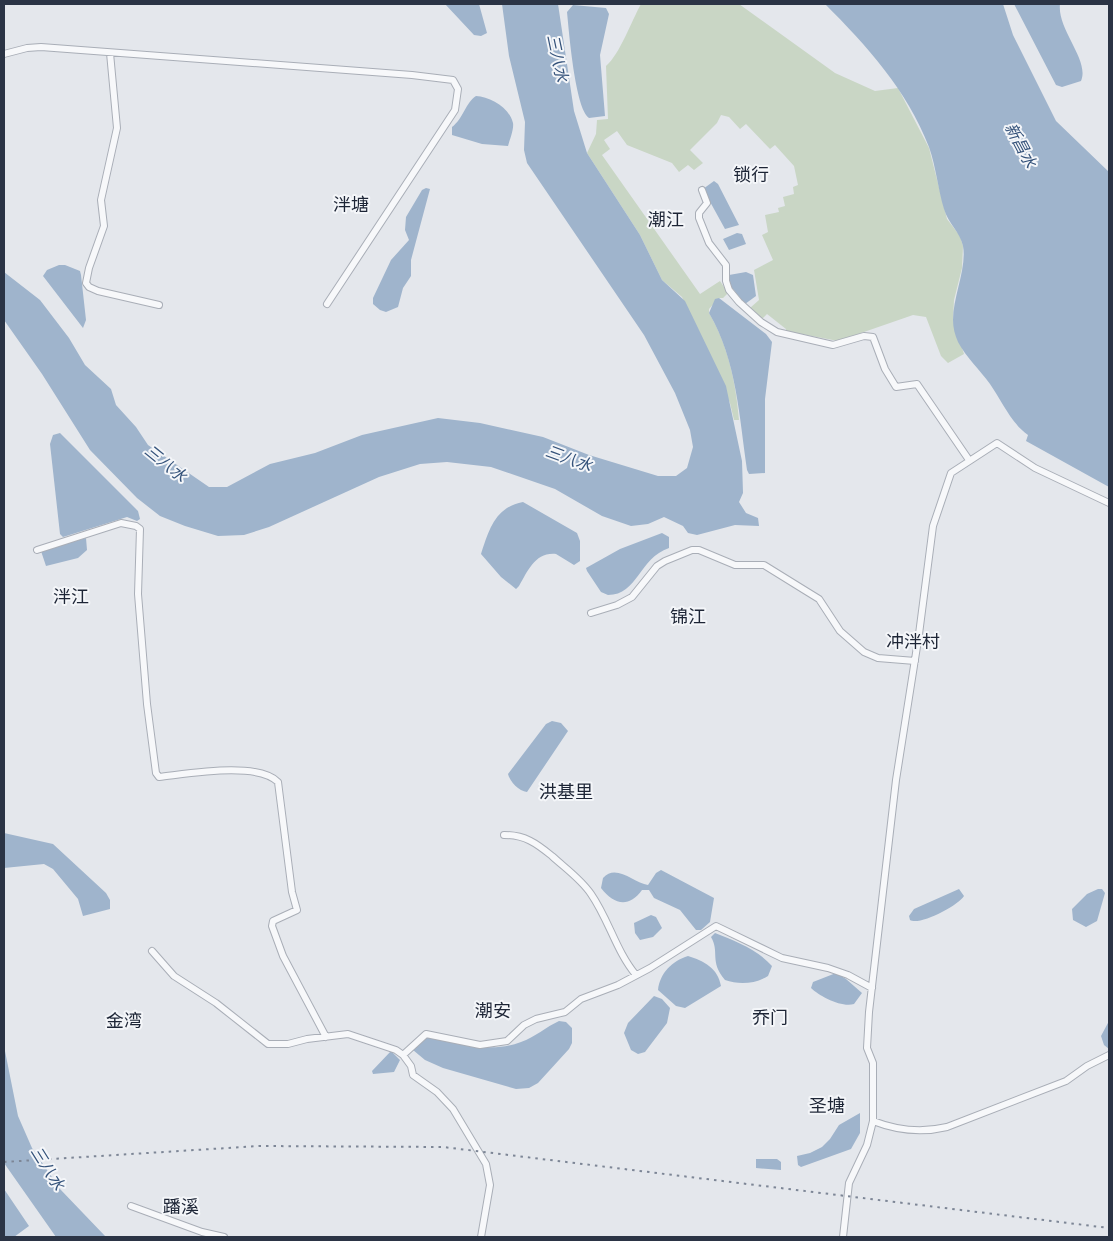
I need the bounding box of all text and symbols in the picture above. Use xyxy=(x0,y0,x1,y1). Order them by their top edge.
water label: 三八水 xyxy=(542,32,573,85)
water label: 新昌水 xyxy=(1000,119,1042,172)
district label: 锁行 xyxy=(733,163,769,187)
district label: 泮塘 xyxy=(333,193,369,217)
district label: 潮江 xyxy=(648,208,684,232)
water label: 三八水 xyxy=(140,440,192,487)
water label: 三八水 xyxy=(543,440,596,477)
district label: 泮江 xyxy=(53,585,89,609)
district label: 锦江 xyxy=(670,605,706,629)
district label: 冲泮村 xyxy=(886,630,940,654)
district label: 洪基里 xyxy=(539,780,593,804)
district label: 潮安 xyxy=(475,999,511,1023)
district label: 乔门 xyxy=(752,1006,788,1030)
district label: 金湾 xyxy=(106,1009,142,1033)
district label: 圣塘 xyxy=(809,1094,845,1118)
water label: 三八水 xyxy=(26,1142,70,1195)
district label: 蹯溪 xyxy=(163,1195,199,1219)

